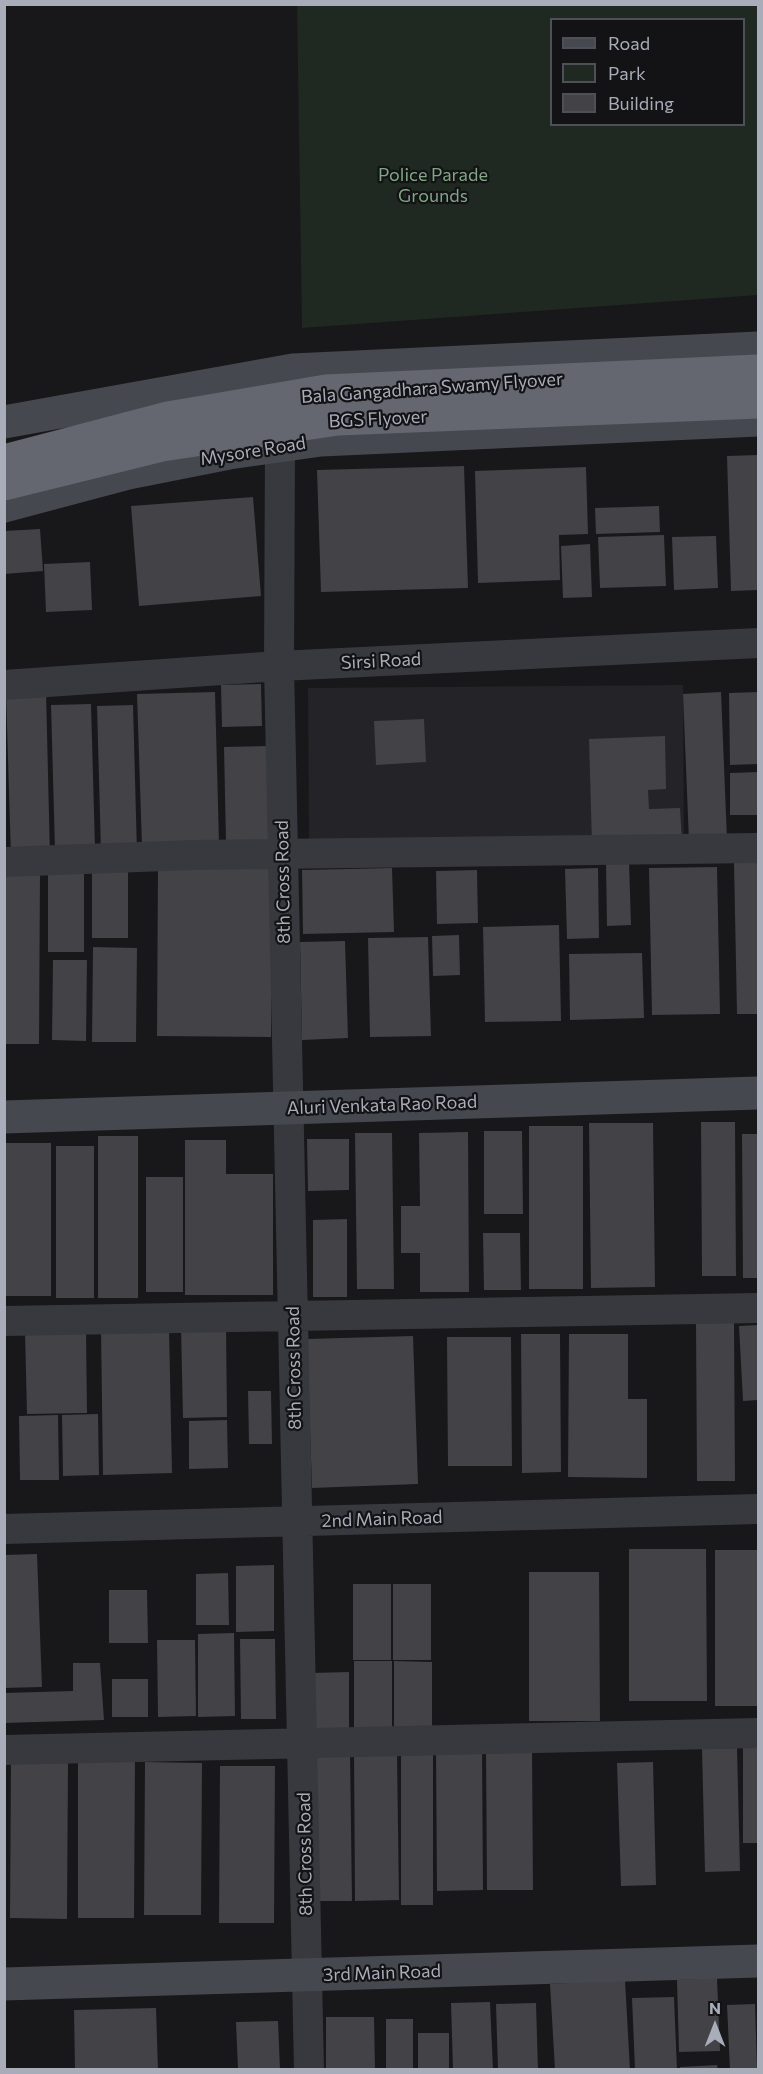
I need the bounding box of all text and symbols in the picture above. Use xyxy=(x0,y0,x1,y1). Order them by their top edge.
legend xyxy=(550,18,745,126)
text: Road xyxy=(608,32,650,54)
text: Park xyxy=(608,62,646,84)
text: Building xyxy=(608,92,674,114)
park label: Police Parade Grounds xyxy=(378,164,488,207)
street label: Bala Gangadhara Swamy Flyover xyxy=(300,368,564,408)
street label: BGS Flyover xyxy=(328,406,428,432)
street label: Mysore Road xyxy=(199,432,307,470)
street label: Sirsi Road xyxy=(340,648,422,674)
street label: 8th Cross Road xyxy=(271,820,295,944)
street label: Aluri Venkata Rao Road xyxy=(287,1091,477,1119)
street label: 8th Cross Road xyxy=(282,1306,306,1430)
street label: 2nd Main Road xyxy=(321,1506,443,1532)
street label: 8th Cross Road xyxy=(293,1792,317,1916)
street label: 3rd Main Road xyxy=(323,1960,441,1986)
north arrow xyxy=(685,1996,745,2056)
text: N xyxy=(709,1998,721,2017)

